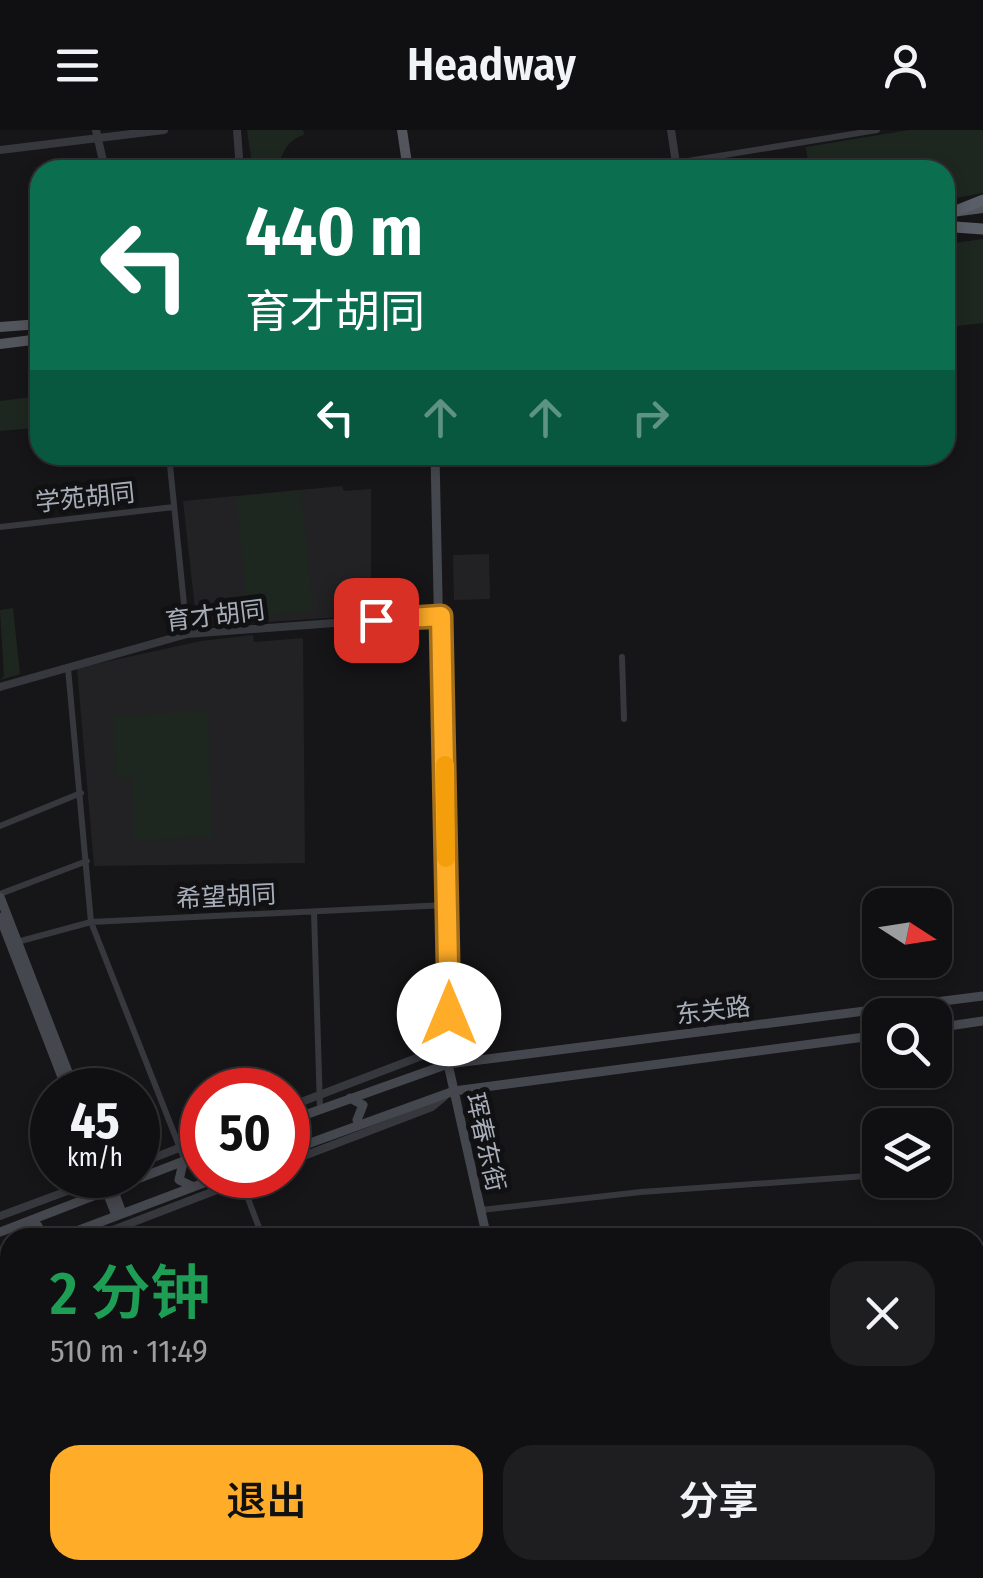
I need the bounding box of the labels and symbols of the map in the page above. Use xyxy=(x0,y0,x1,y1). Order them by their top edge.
street label: 学苑胡同 xyxy=(34,478,136,518)
pin xyxy=(334,578,419,663)
street label: 育才胡同 xyxy=(164,595,267,637)
street label: 希望胡同 xyxy=(175,879,277,915)
north arrow xyxy=(862,888,952,978)
position arrow xyxy=(397,962,501,1066)
street label: 东关路 xyxy=(674,992,752,1030)
speed limit sign: 50 xyxy=(180,1068,310,1198)
street label: 珲春东街 xyxy=(459,1090,511,1194)

